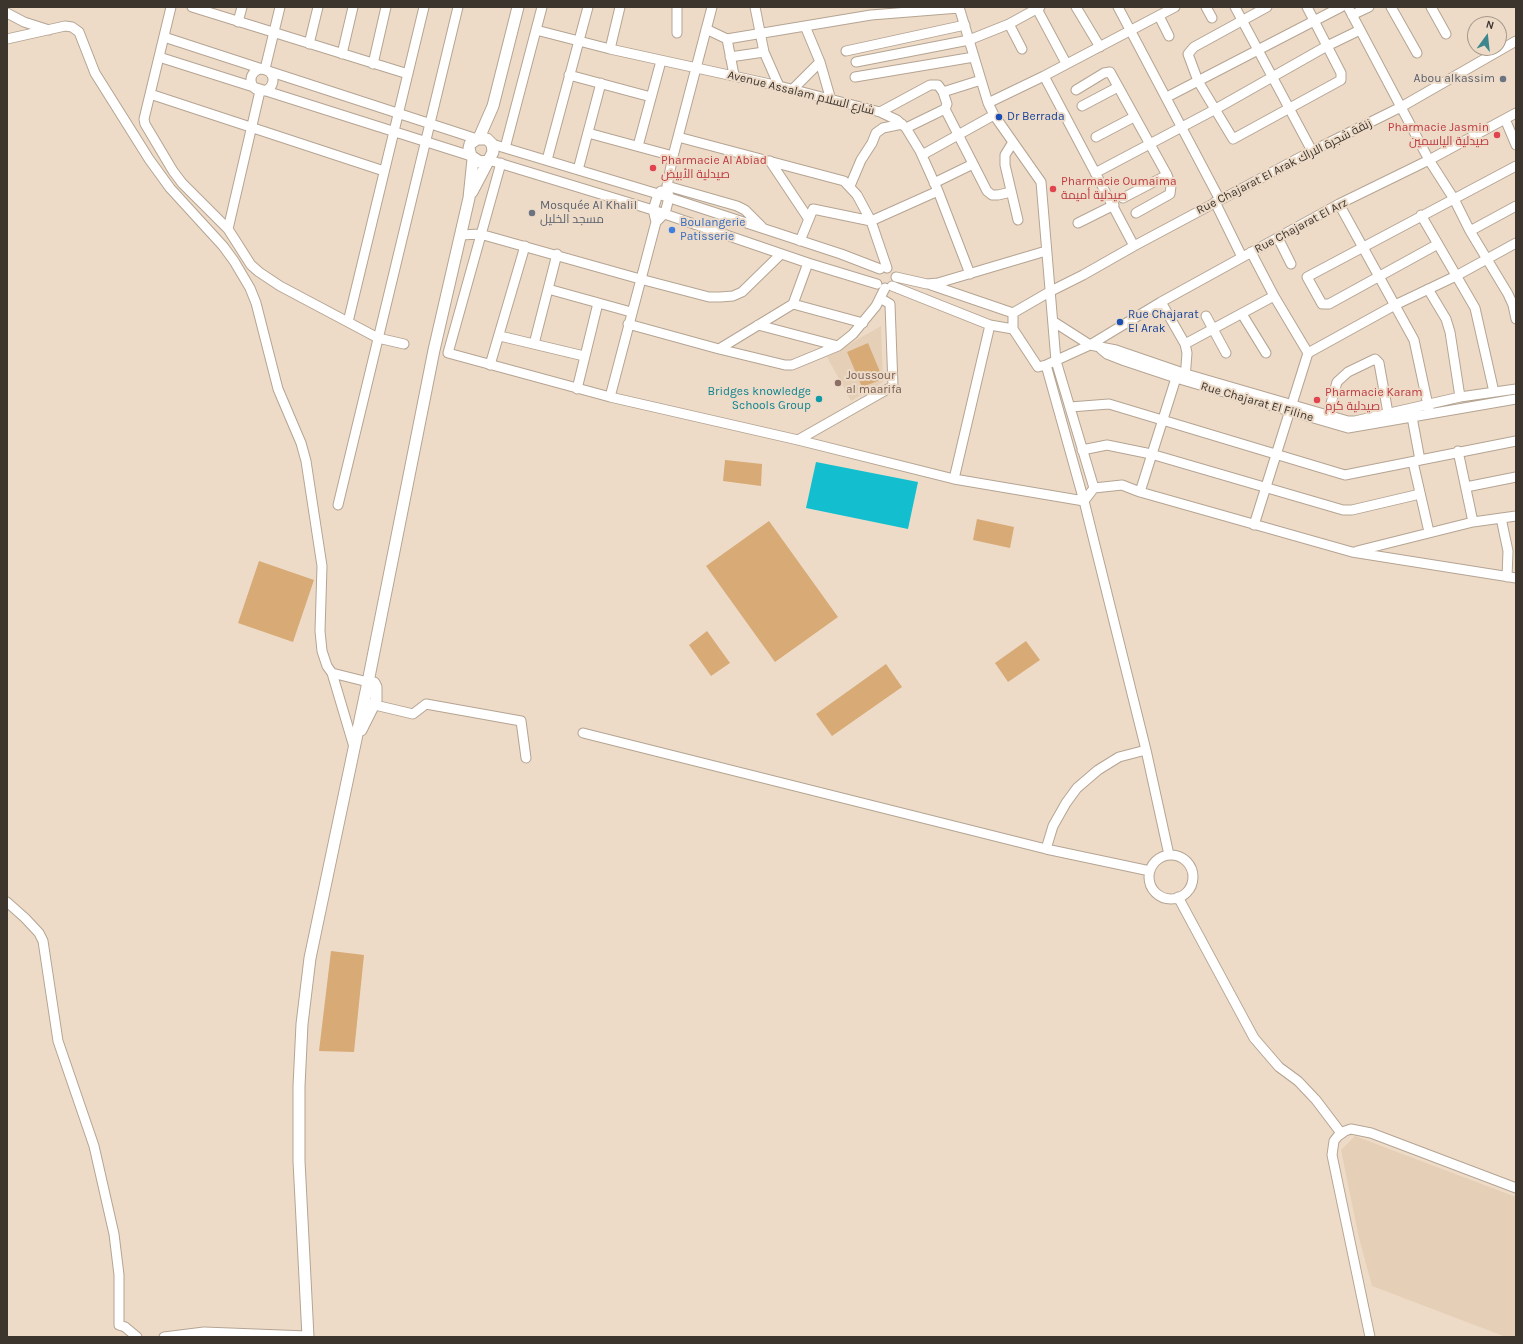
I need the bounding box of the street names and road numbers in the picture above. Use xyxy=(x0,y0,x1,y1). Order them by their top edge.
street label: Avenue Assalam شارع السلام xyxy=(726,68,876,118)
street label: Rue Chajarat El Arak زنقة شجرة الاراك xyxy=(1194,116,1374,218)
street label: Rue Chajarat El Arz xyxy=(1252,195,1350,257)
street label: Rue Chajarat El Filine xyxy=(1199,379,1315,425)

